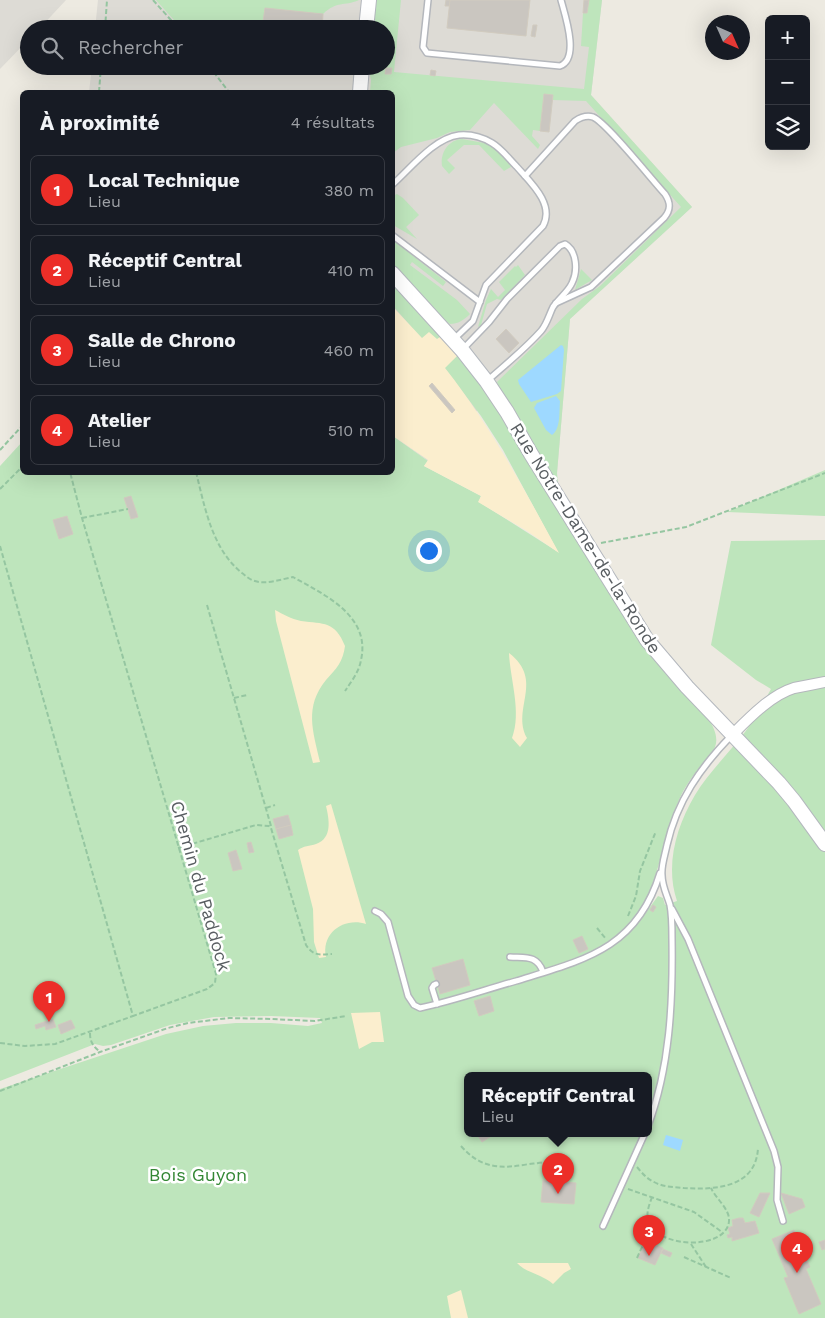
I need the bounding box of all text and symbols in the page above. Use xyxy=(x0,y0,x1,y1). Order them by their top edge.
north arrow xyxy=(705,15,750,60)
map controls xyxy=(765,15,810,150)
button: + xyxy=(765,15,810,60)
search box xyxy=(20,20,395,75)
icon: search xyxy=(38,34,66,62)
text: Rechercher xyxy=(78,36,183,59)
button: − xyxy=(765,60,810,105)
button: layers xyxy=(765,105,810,150)
text: À proximité xyxy=(40,110,160,135)
text: 4 résultats xyxy=(291,113,375,132)
text: Local Technique xyxy=(88,169,240,192)
text: 1 xyxy=(54,181,60,200)
text: 380 m xyxy=(324,181,374,200)
text: Lieu xyxy=(88,192,121,211)
text: Réceptif Central xyxy=(88,249,242,272)
text: 2 xyxy=(52,261,62,280)
text: 410 m xyxy=(328,261,374,280)
text: Lieu xyxy=(88,272,121,291)
text: Salle de Chrono xyxy=(88,329,236,352)
text: 3 xyxy=(52,341,62,360)
text: 460 m xyxy=(324,341,374,360)
text: Lieu xyxy=(88,352,121,371)
text: Atelier xyxy=(88,409,151,432)
street label: Rue Notre-Dame-de-la-Ronde xyxy=(506,419,666,657)
text: 4 xyxy=(52,421,62,440)
text: 510 m xyxy=(328,421,374,440)
text: Lieu xyxy=(88,432,121,451)
your location xyxy=(416,538,442,564)
street label: Chemin du Paddock xyxy=(167,798,235,974)
pin: 1 xyxy=(33,981,65,1022)
popup xyxy=(464,1072,652,1137)
text: Réceptif Central xyxy=(481,1084,635,1107)
text: Lieu xyxy=(481,1107,514,1126)
pin: 2 xyxy=(542,1153,574,1194)
park label: Bois Guyon xyxy=(149,1164,247,1185)
pin: 3 xyxy=(633,1215,665,1256)
pin: 4 xyxy=(781,1232,813,1273)

